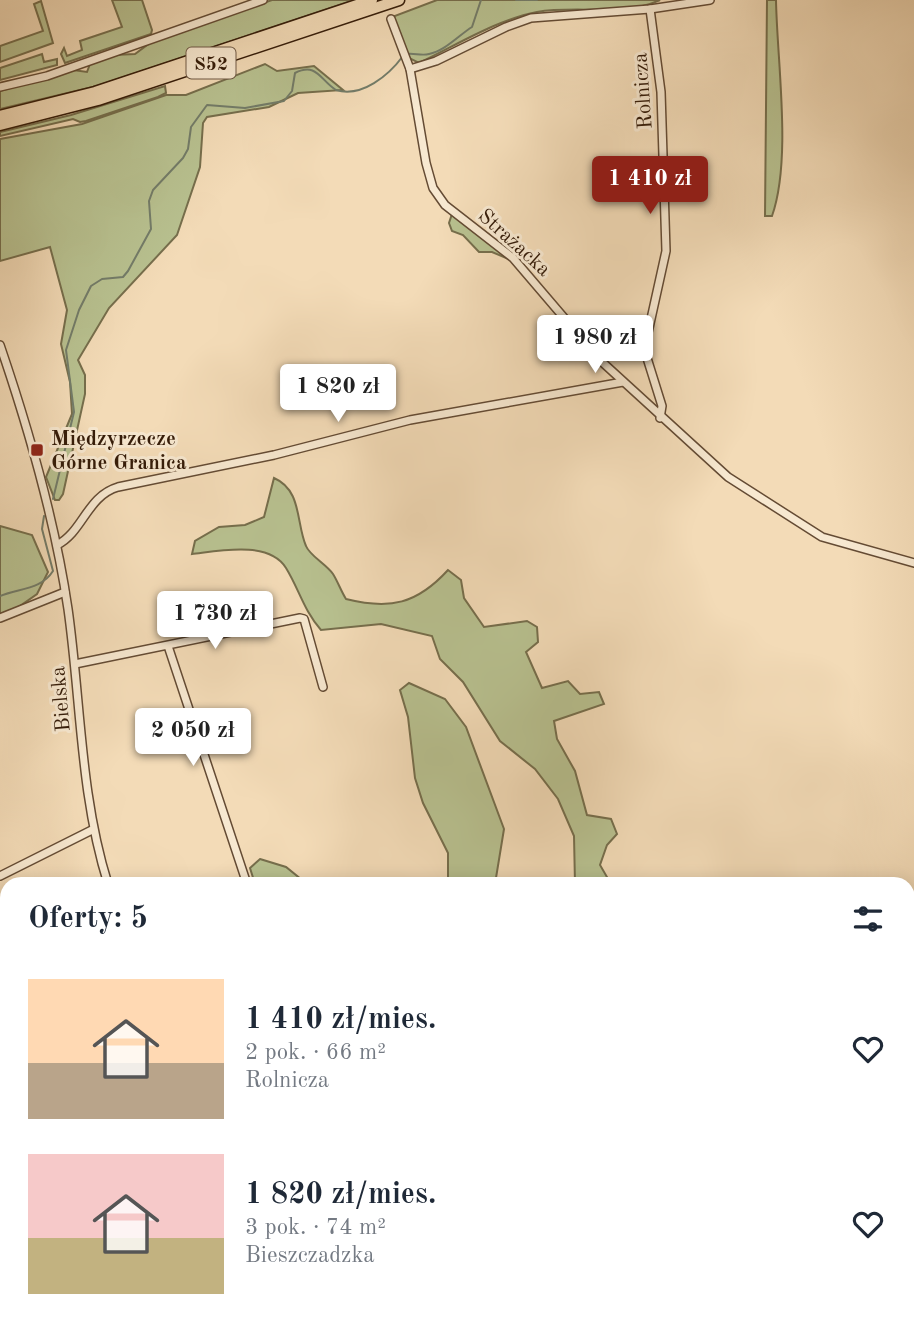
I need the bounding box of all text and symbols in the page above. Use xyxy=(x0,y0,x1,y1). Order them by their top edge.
road number: S52 xyxy=(186,48,235,78)
street label: Rolnicza xyxy=(630,52,657,130)
pin: 1 410 zł xyxy=(578,156,722,216)
text: 1 410 zł xyxy=(608,167,692,190)
street label: Strażacka xyxy=(474,205,554,281)
pin: 1 980 zł xyxy=(523,316,667,375)
text: 1 980 zł xyxy=(553,326,637,349)
pin: 1 820 zł xyxy=(266,364,410,424)
text: 1 820 zł xyxy=(296,375,380,398)
place label: Międzyrzecze Górne Granica xyxy=(51,429,187,474)
marker: Międzyrzecze Górne Granica xyxy=(29,442,45,458)
pin: 1 730 zł xyxy=(143,592,287,651)
text: 1 730 zł xyxy=(173,602,257,625)
street label: Bielska xyxy=(48,665,75,733)
pin: 2 050 zł xyxy=(121,708,265,768)
text: 2 050 zł xyxy=(151,719,235,742)
icon: filters xyxy=(849,900,887,938)
text: Oferty: 5 xyxy=(28,904,148,934)
text: 1 410 zł/mies. xyxy=(245,1005,436,1035)
icon: home xyxy=(84,1007,168,1091)
icon: heart xyxy=(849,1030,887,1068)
text: 2 pok. · 66 m² xyxy=(245,1041,386,1064)
text: Rolnicza xyxy=(245,1069,329,1092)
text: 1 820 zł/mies. xyxy=(245,1180,436,1210)
icon: home xyxy=(84,1182,168,1266)
icon: heart xyxy=(849,1205,887,1243)
text: 3 pok. · 74 m² xyxy=(245,1216,386,1239)
text: Bieszczadzka xyxy=(245,1244,375,1267)

